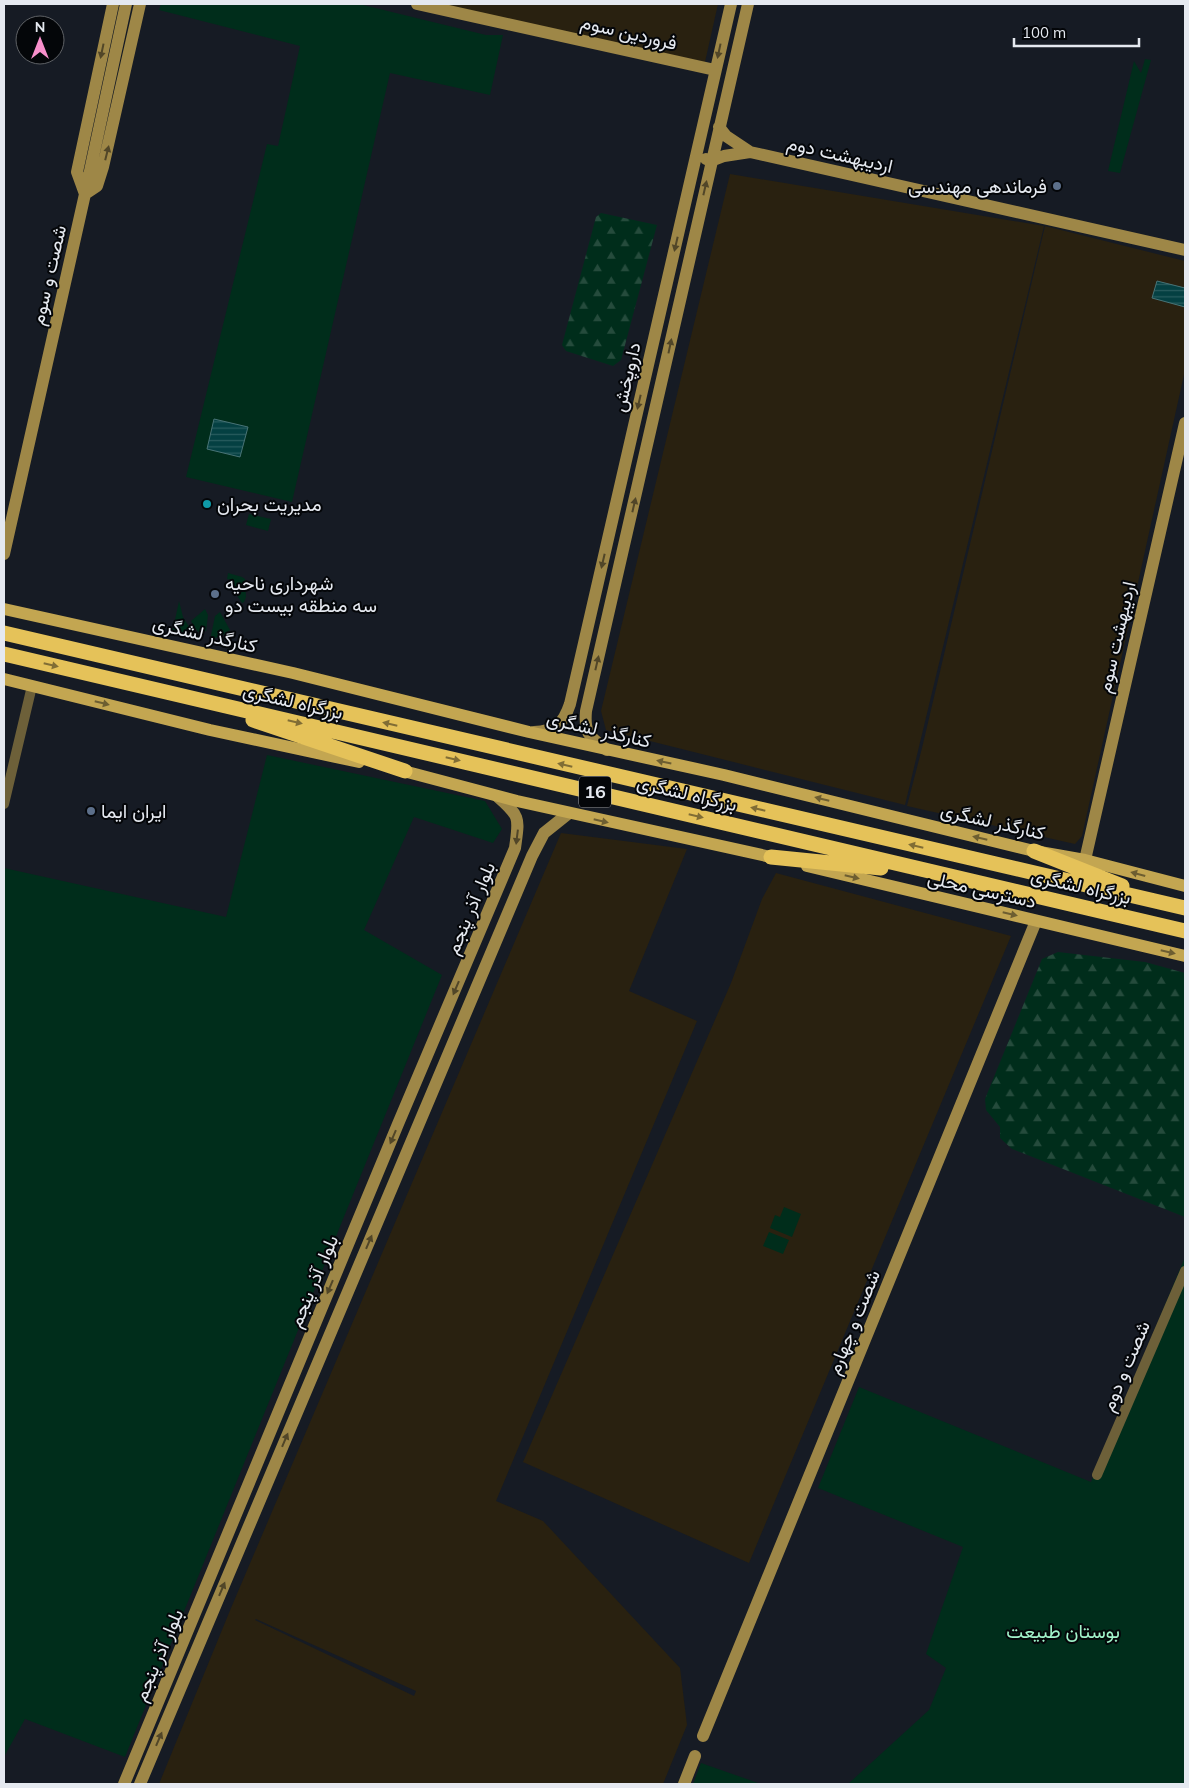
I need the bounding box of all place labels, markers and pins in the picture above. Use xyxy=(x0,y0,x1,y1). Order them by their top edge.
place label: فرماندهی مهندسی xyxy=(908,174,1047,198)
marker: فرماندهی مهندسی xyxy=(1051,180,1063,192)
place label: مدیریت بحران xyxy=(217,492,322,516)
marker: مدیریت بحران xyxy=(201,498,213,510)
place label: شهرداری ناحیه سه منطقه بیست دو xyxy=(225,571,377,617)
marker: شهرداری ناحیه سه منطقه بیست دو xyxy=(209,588,221,600)
place label: ایران ایما xyxy=(101,799,166,823)
marker: ایران ایما xyxy=(85,805,97,817)

